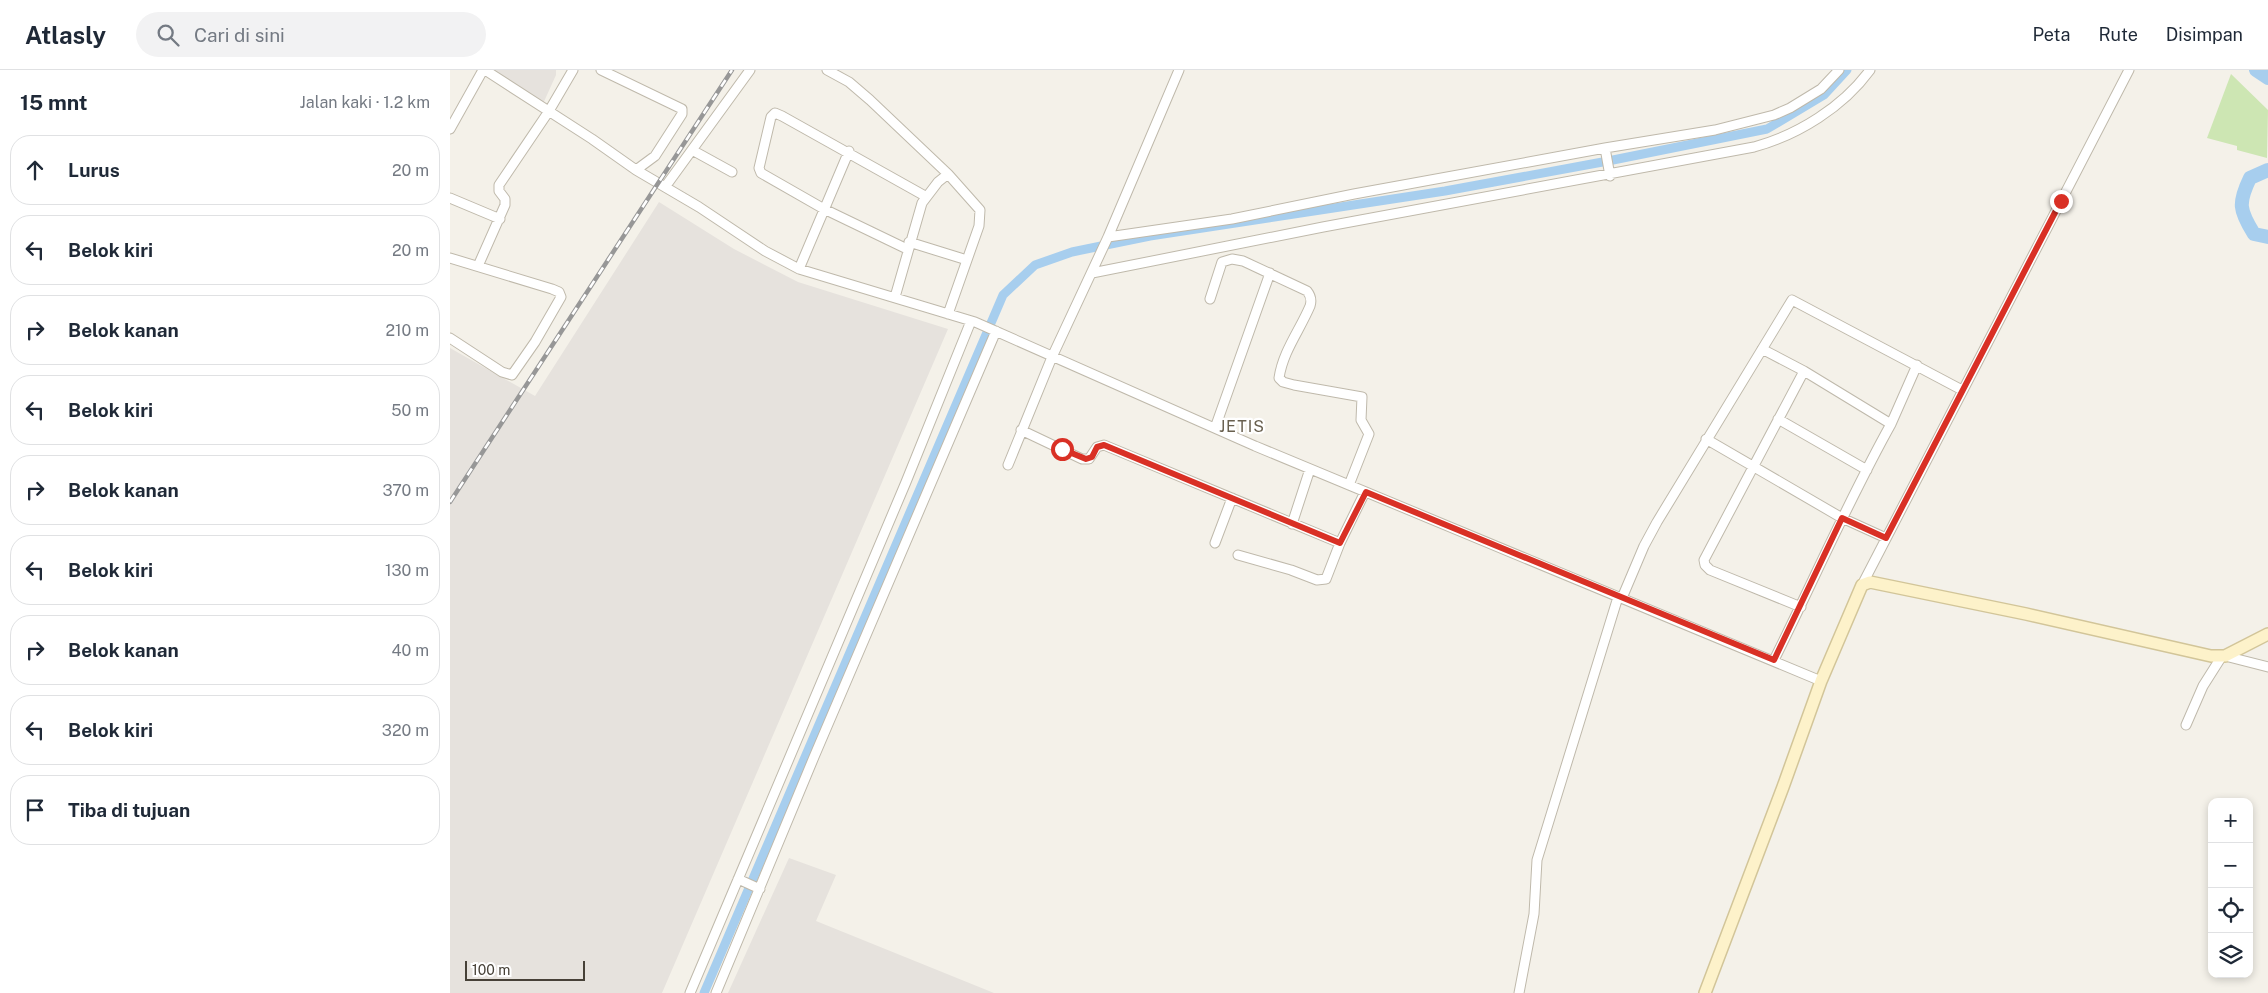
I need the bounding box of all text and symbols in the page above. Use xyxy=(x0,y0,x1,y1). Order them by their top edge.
search box xyxy=(136,12,486,57)
text: Atlasly xyxy=(25,21,106,49)
icon: search xyxy=(154,21,182,49)
text: Cari di sini xyxy=(194,24,285,46)
text: Peta xyxy=(2032,24,2070,45)
text: Rute xyxy=(2098,24,2138,45)
text: Disimpan xyxy=(2166,24,2243,45)
text: 15 mnt xyxy=(20,90,88,115)
text: Jalan kaki · 1.2 km xyxy=(300,93,430,112)
icon: ahead xyxy=(21,156,49,184)
text: Lurus xyxy=(68,159,120,181)
text: 20 m xyxy=(392,161,429,180)
route end xyxy=(2050,190,2073,213)
icon: left xyxy=(21,236,49,264)
text: Belok kiri xyxy=(68,239,153,261)
text: 20 m xyxy=(392,241,429,260)
icon: right xyxy=(21,316,49,344)
text: Belok kanan xyxy=(68,319,179,341)
text: 210 m xyxy=(385,321,429,340)
icon: left xyxy=(21,396,49,424)
text: Belok kiri xyxy=(68,399,153,421)
text: 50 m xyxy=(391,401,429,420)
district label: JETIS xyxy=(1219,417,1265,436)
route start xyxy=(1051,438,1074,461)
icon: right xyxy=(21,476,49,504)
text: Belok kanan xyxy=(68,479,179,501)
text: 370 m xyxy=(382,481,429,500)
icon: left xyxy=(21,556,49,584)
text: Belok kiri xyxy=(68,559,153,581)
text: 130 m xyxy=(385,561,429,580)
icon: right xyxy=(21,636,49,664)
text: Belok kanan xyxy=(68,639,179,661)
text: 40 m xyxy=(391,641,429,660)
icon: left xyxy=(21,716,49,744)
text: Belok kiri xyxy=(68,719,153,741)
text: 320 m xyxy=(382,721,429,740)
icon: arrive xyxy=(21,796,49,824)
map controls xyxy=(2208,798,2253,978)
button: + xyxy=(2208,798,2253,843)
text: Tiba di tujuan xyxy=(68,799,190,821)
button: − xyxy=(2208,843,2253,888)
button: locate xyxy=(2208,888,2253,933)
button: layers xyxy=(2208,933,2253,978)
scale bar xyxy=(465,958,585,981)
text: 100 m xyxy=(472,962,510,978)

